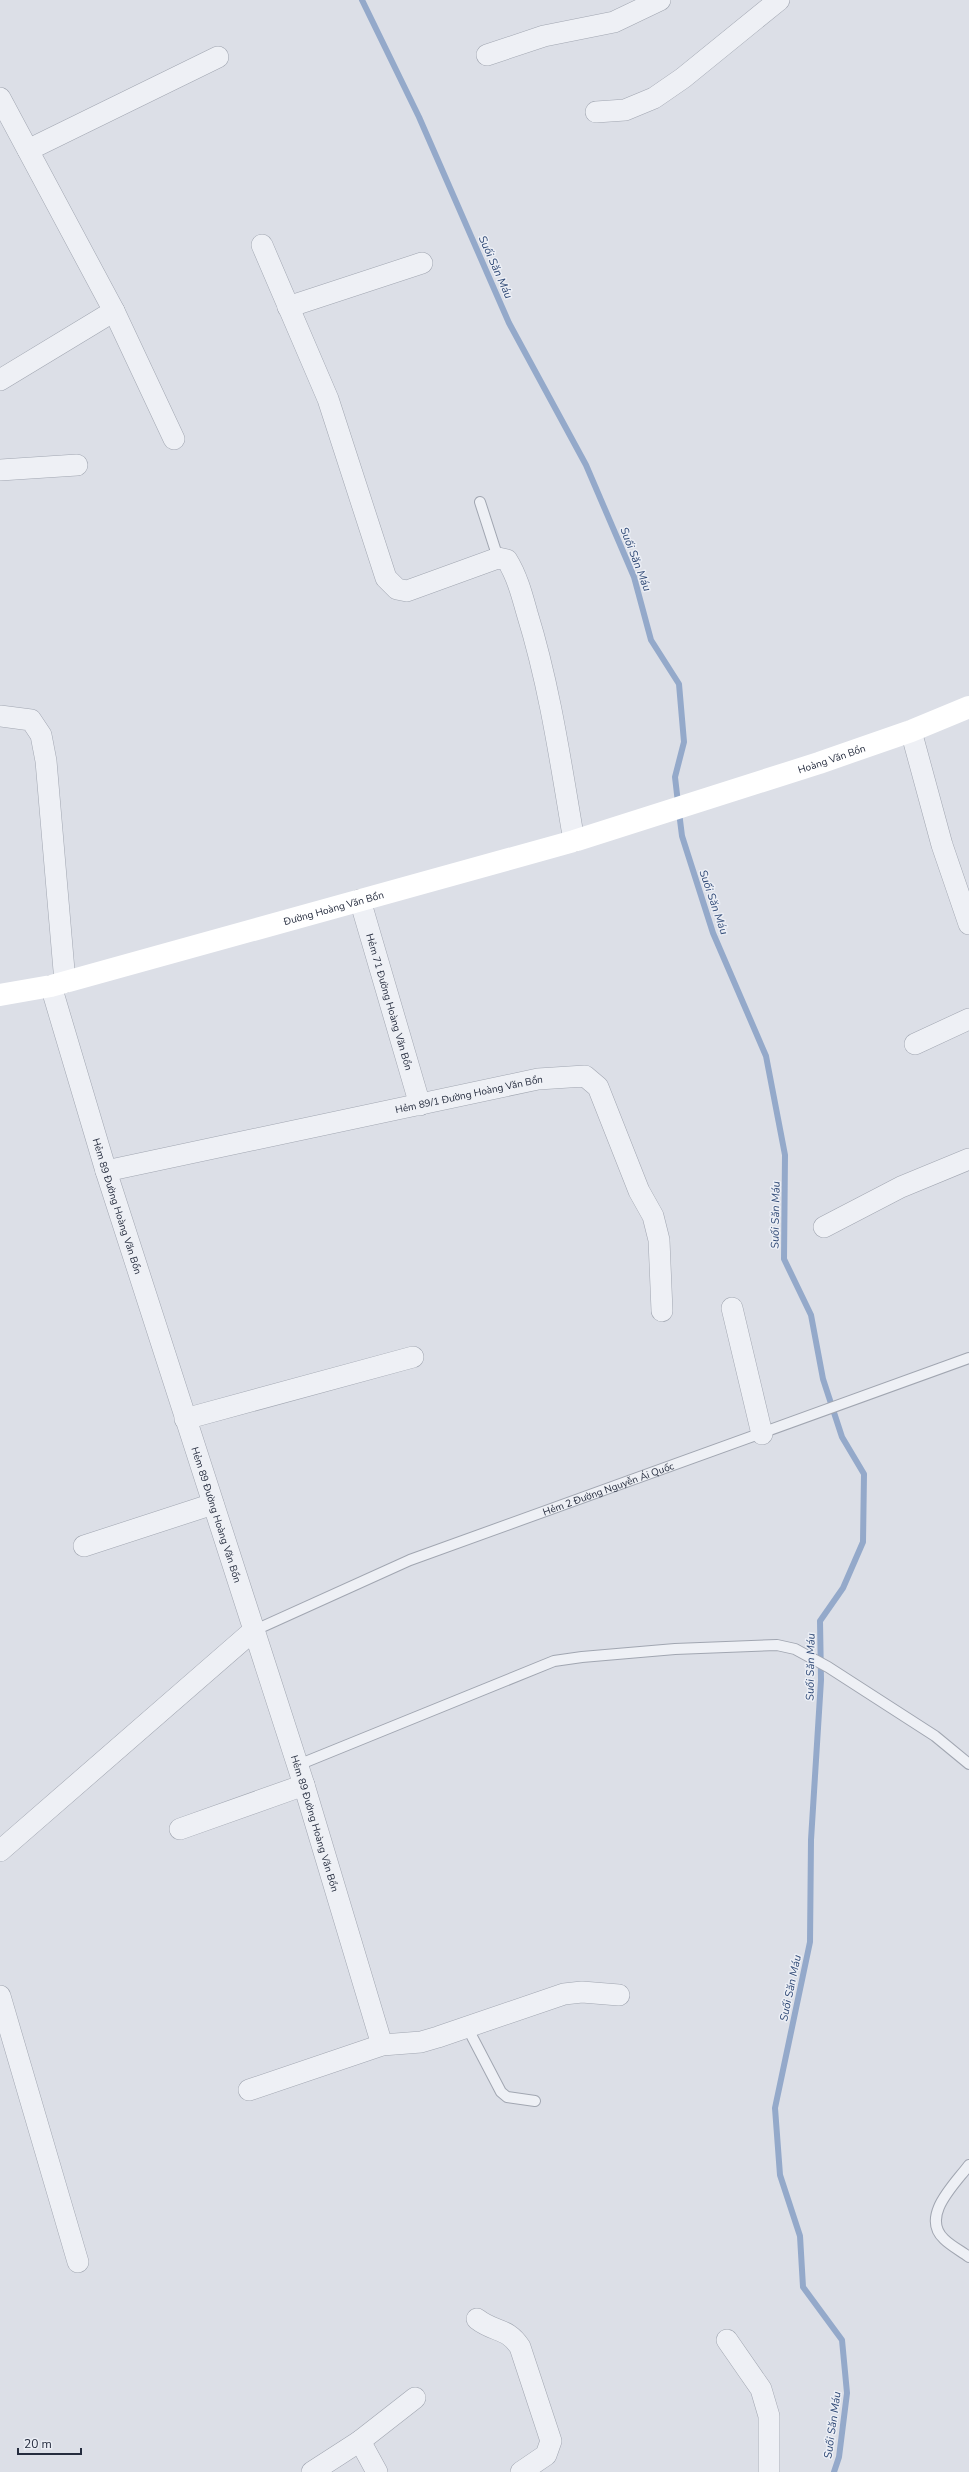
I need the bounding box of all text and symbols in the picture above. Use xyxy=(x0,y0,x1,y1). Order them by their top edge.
water label: Suối Săn Máu xyxy=(475,233,516,301)
water label: Suối Săn Máu xyxy=(616,525,655,593)
street label: Hoàng Văn Bổn xyxy=(796,741,868,777)
water label: Suối Săn Máu xyxy=(695,868,732,937)
street label: Đường Hoàng Văn Bổn xyxy=(281,888,385,929)
street label: Hẻm 71 Đường Hoàng Văn Bổn xyxy=(362,932,415,1072)
street label: Hẻm 89/1 Đường Hoàng Văn Bổn xyxy=(394,1073,543,1117)
street label: Hẻm 89 Đường Hoàng Văn Bổn xyxy=(89,1137,145,1276)
water label: Suối Săn Máu xyxy=(767,1181,784,1249)
street label: Hẻm 89 Đường Hoàng Văn Bổn xyxy=(187,1445,244,1585)
street label: Hẻm 2 Đường Nguyễn Ái Quốc xyxy=(541,1459,676,1519)
water label: Suối Săn Máu xyxy=(802,1633,819,1701)
street label: Hẻm 89 Đường Hoàng Văn Bổn xyxy=(287,1754,342,1893)
water label: Suối Săn Máu xyxy=(776,1954,805,2023)
water label: Suối Săn Máu xyxy=(820,2391,845,2460)
scale bar xyxy=(18,2430,81,2456)
text: 20 m xyxy=(24,2436,52,2452)

